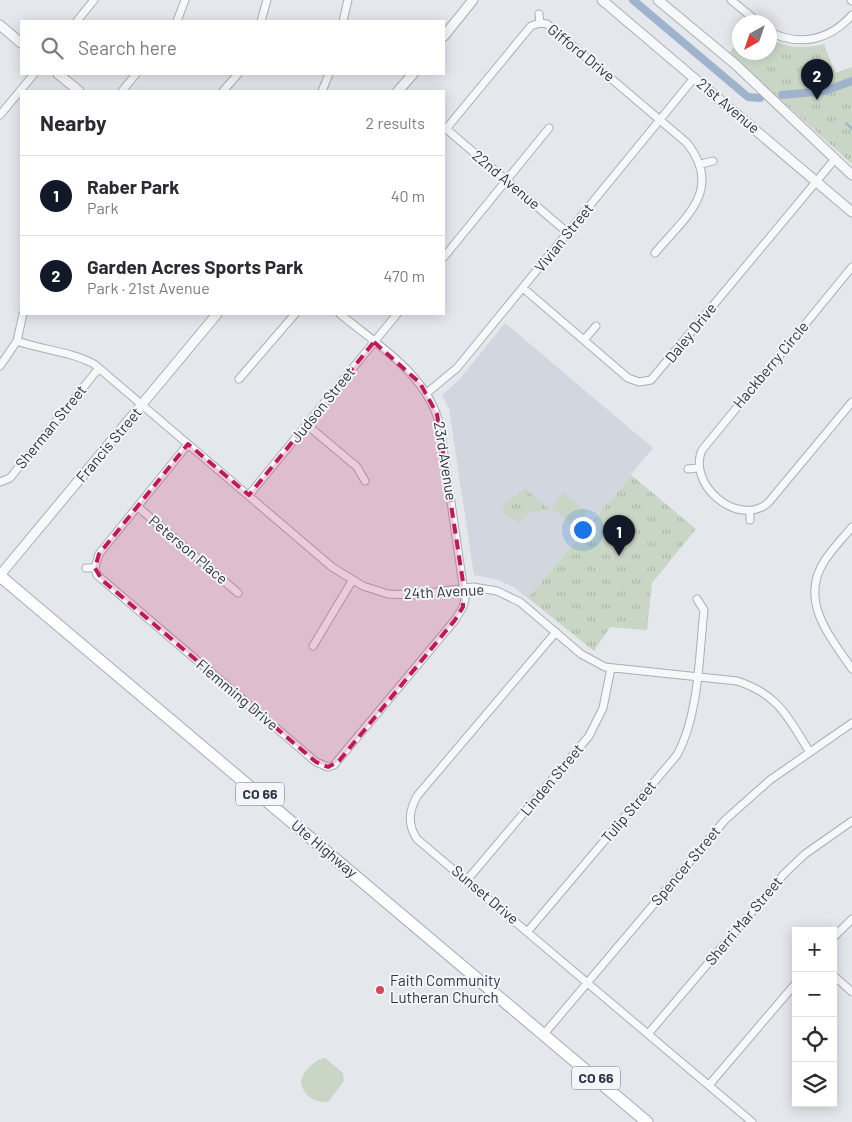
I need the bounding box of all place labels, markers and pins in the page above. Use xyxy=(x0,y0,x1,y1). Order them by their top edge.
pin: 2 xyxy=(801,59,833,100)
pin: 1 xyxy=(603,515,635,556)
place label: Faith Community Lutheran Church xyxy=(390,971,501,1006)
marker: Faith Community Lutheran Church xyxy=(374,984,386,996)

